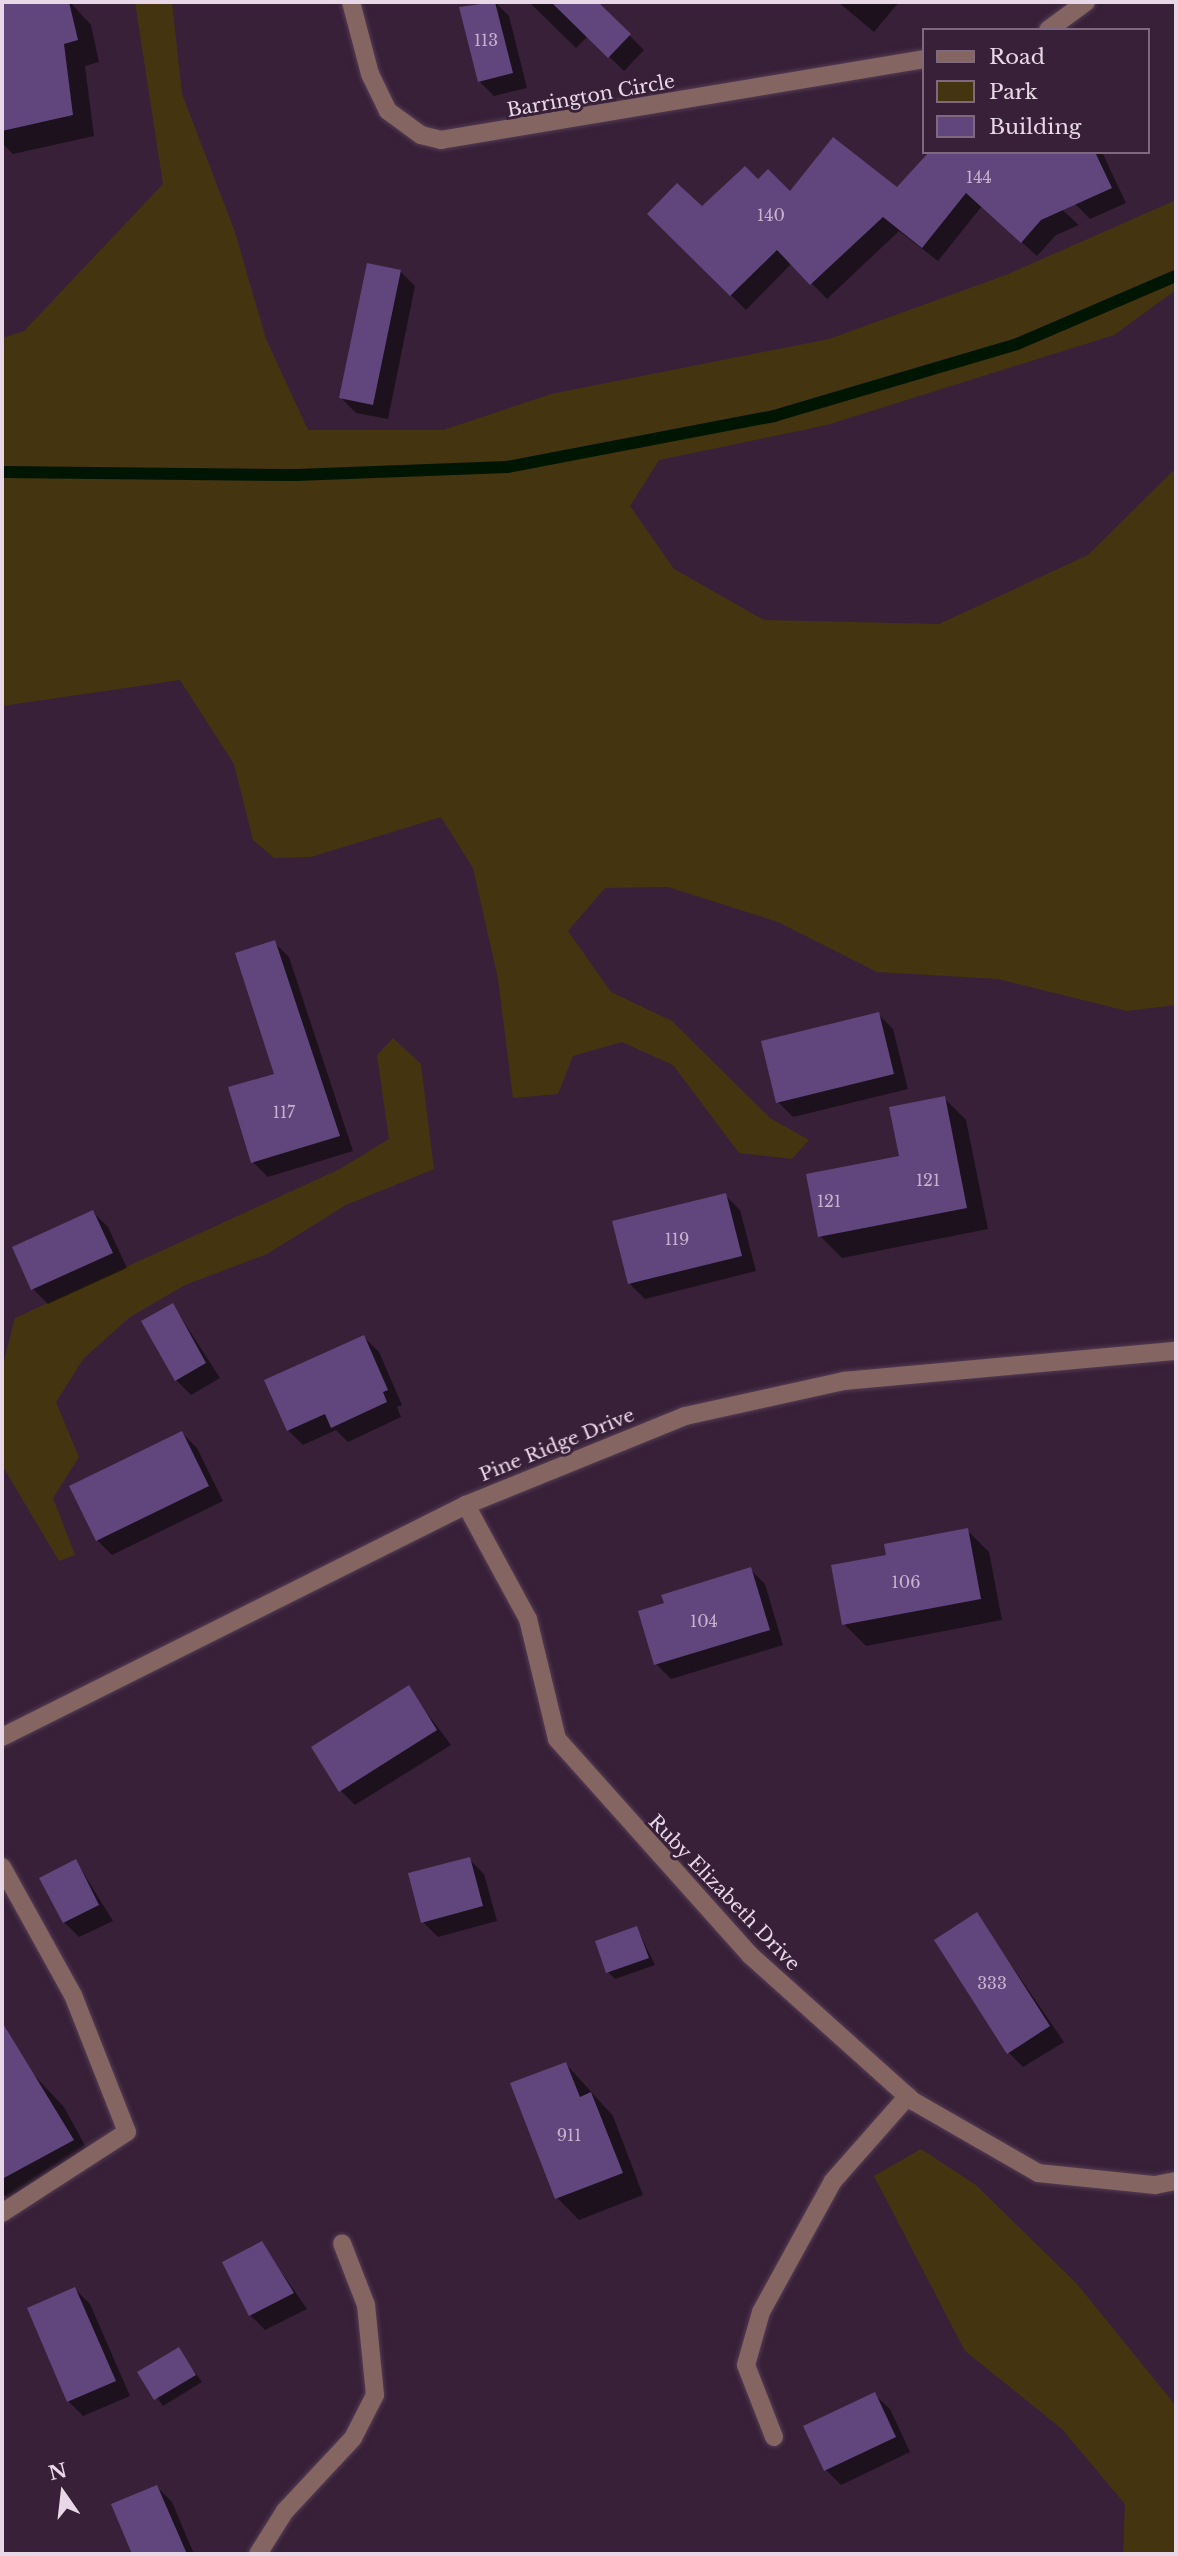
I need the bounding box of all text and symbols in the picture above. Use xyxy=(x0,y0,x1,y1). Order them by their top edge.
legend xyxy=(922,28,1150,154)
house number: 113 xyxy=(474,30,498,50)
text: Road xyxy=(989,44,1045,70)
street label: Barrington Circle xyxy=(505,70,677,122)
text: Park xyxy=(989,79,1038,105)
text: Building xyxy=(989,114,1081,140)
house number: 144 xyxy=(966,167,992,187)
house number: 140 xyxy=(757,205,785,225)
house number: 117 xyxy=(273,1102,295,1122)
house number: 121 xyxy=(916,1170,940,1190)
house number: 121 xyxy=(817,1191,841,1211)
house number: 119 xyxy=(665,1229,689,1249)
street label: Pine Ridge Drive xyxy=(476,1403,638,1487)
house number: 106 xyxy=(892,1572,920,1592)
house number: 104 xyxy=(690,1611,718,1631)
street label: Ruby Elizabeth Drive xyxy=(643,1810,805,1976)
house number: 333 xyxy=(977,1973,1007,1993)
house number: 911 xyxy=(557,2125,581,2145)
north arrow xyxy=(28,2458,98,2528)
text: N xyxy=(46,2459,69,2485)

